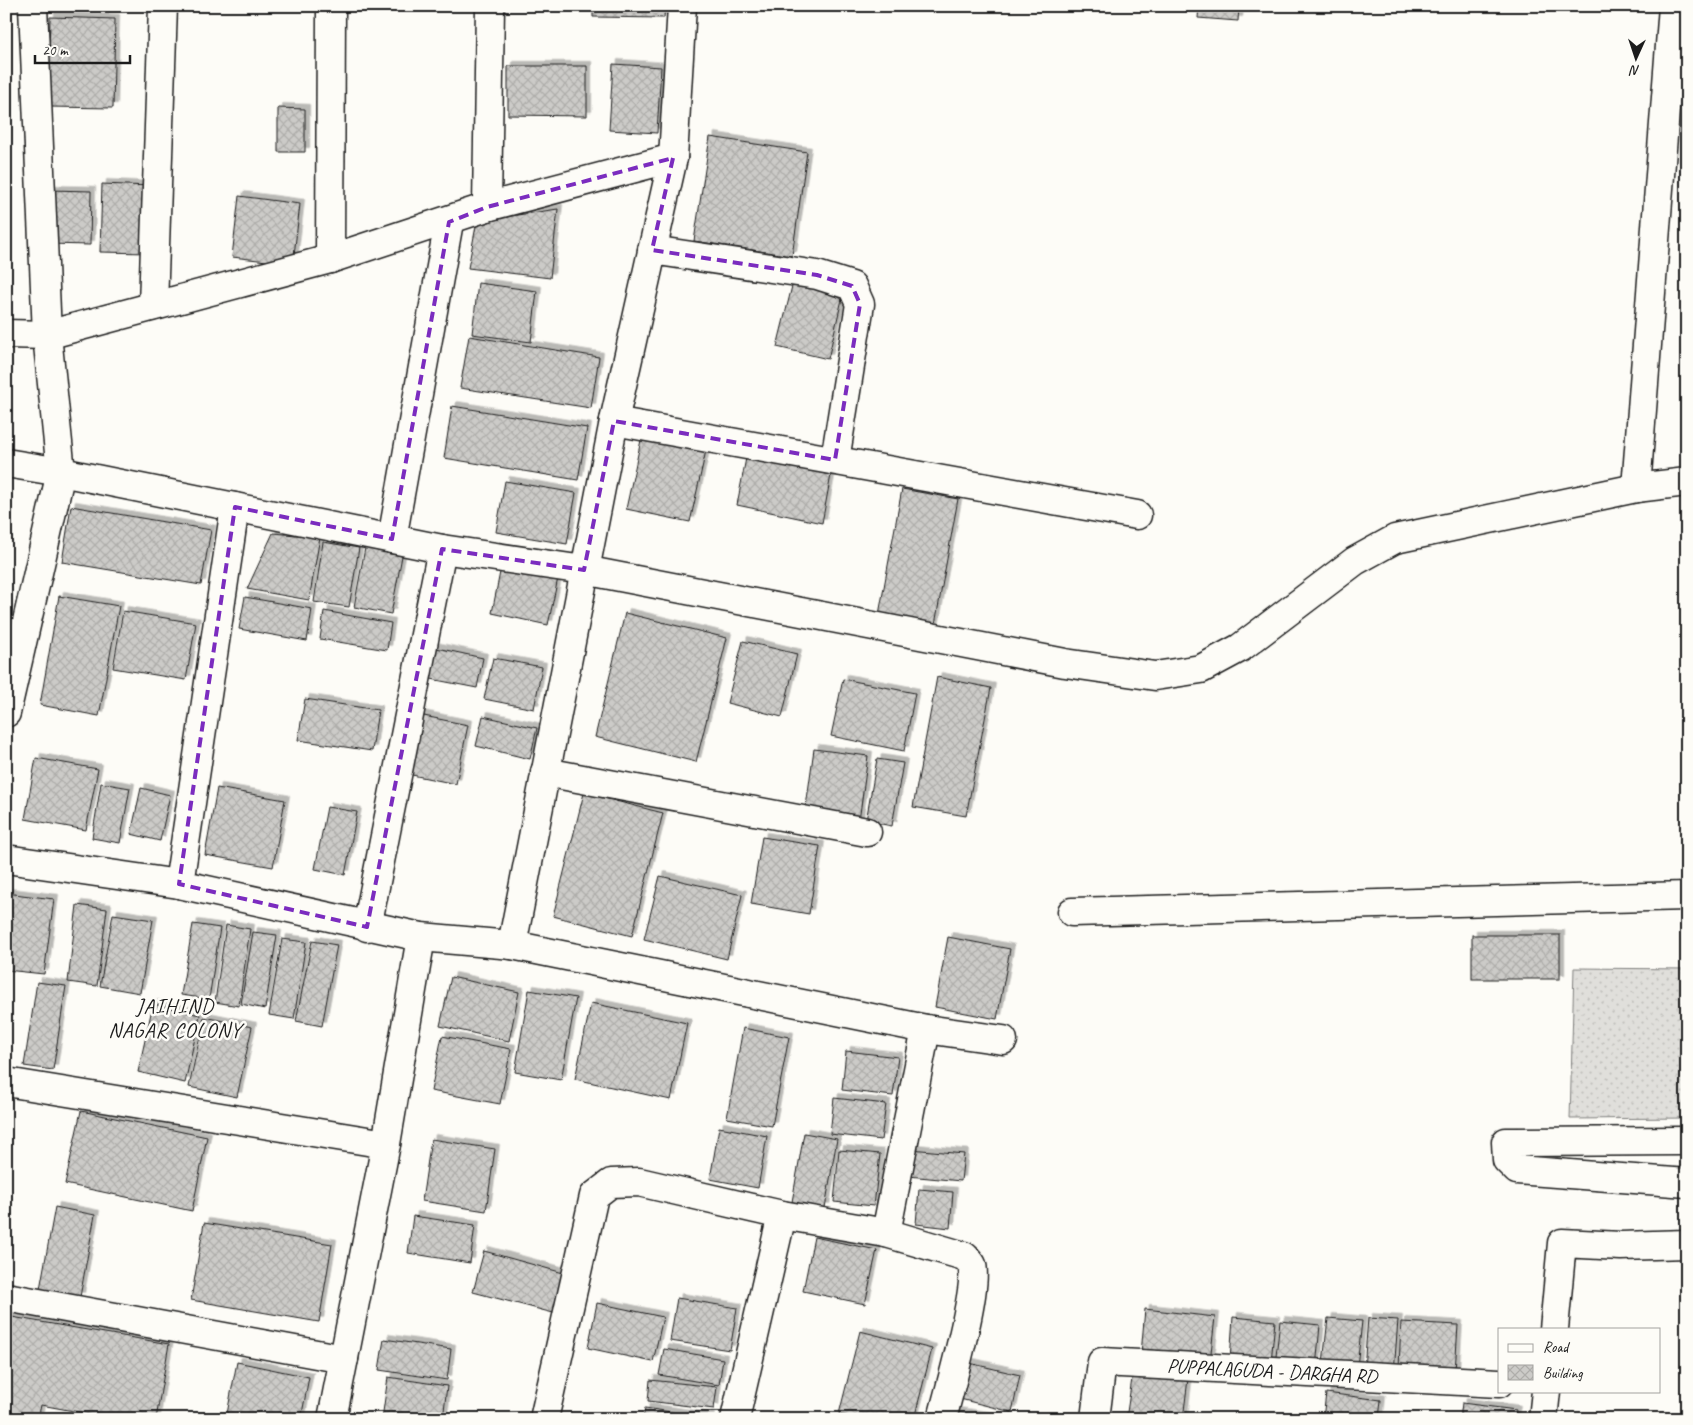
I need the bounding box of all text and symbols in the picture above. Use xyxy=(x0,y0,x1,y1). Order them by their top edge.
scale bar xyxy=(35,32,130,64)
north arrow xyxy=(1610,32,1660,82)
text: 20 m xyxy=(42,41,69,60)
text: N xyxy=(1628,62,1640,79)
district label: JAIHIND NAGAR COLONY xyxy=(108,993,245,1043)
legend xyxy=(1498,1328,1660,1392)
text: Road xyxy=(1543,1338,1570,1357)
street label: PUPPALAGUDA - DARGHA RD xyxy=(1166,1353,1380,1389)
text: Building xyxy=(1543,1364,1583,1383)

